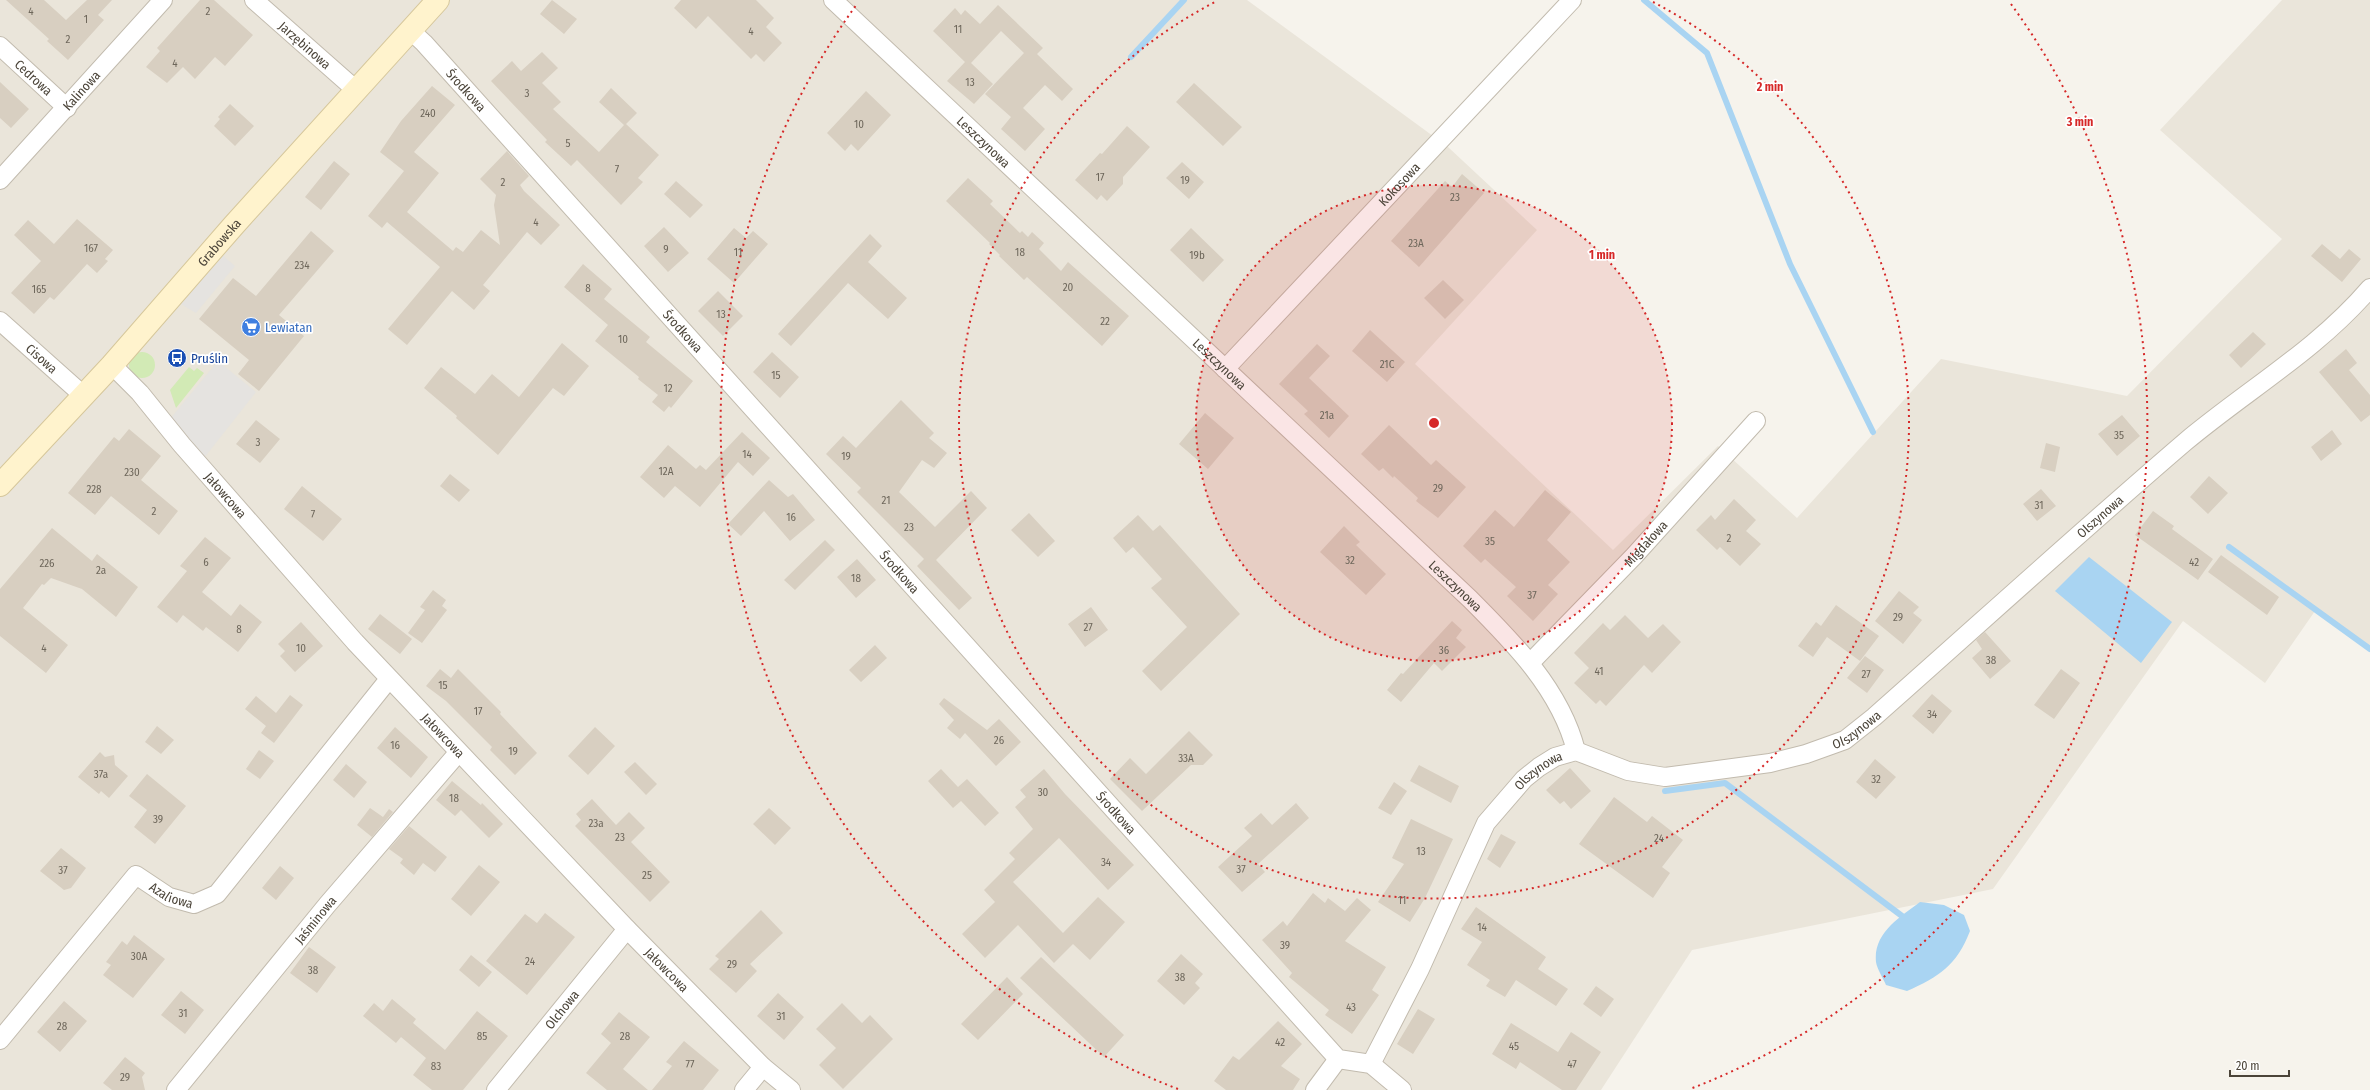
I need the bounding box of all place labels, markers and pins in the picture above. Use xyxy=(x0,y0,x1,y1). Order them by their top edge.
supermarket icon: Lewiatan xyxy=(240,316,262,338)
place label: Lewiatan xyxy=(265,320,312,335)
bus stop icon: Pruślin xyxy=(166,347,188,369)
place label: Pruślin xyxy=(191,351,228,366)
centre of rings xyxy=(1427,416,1441,430)

